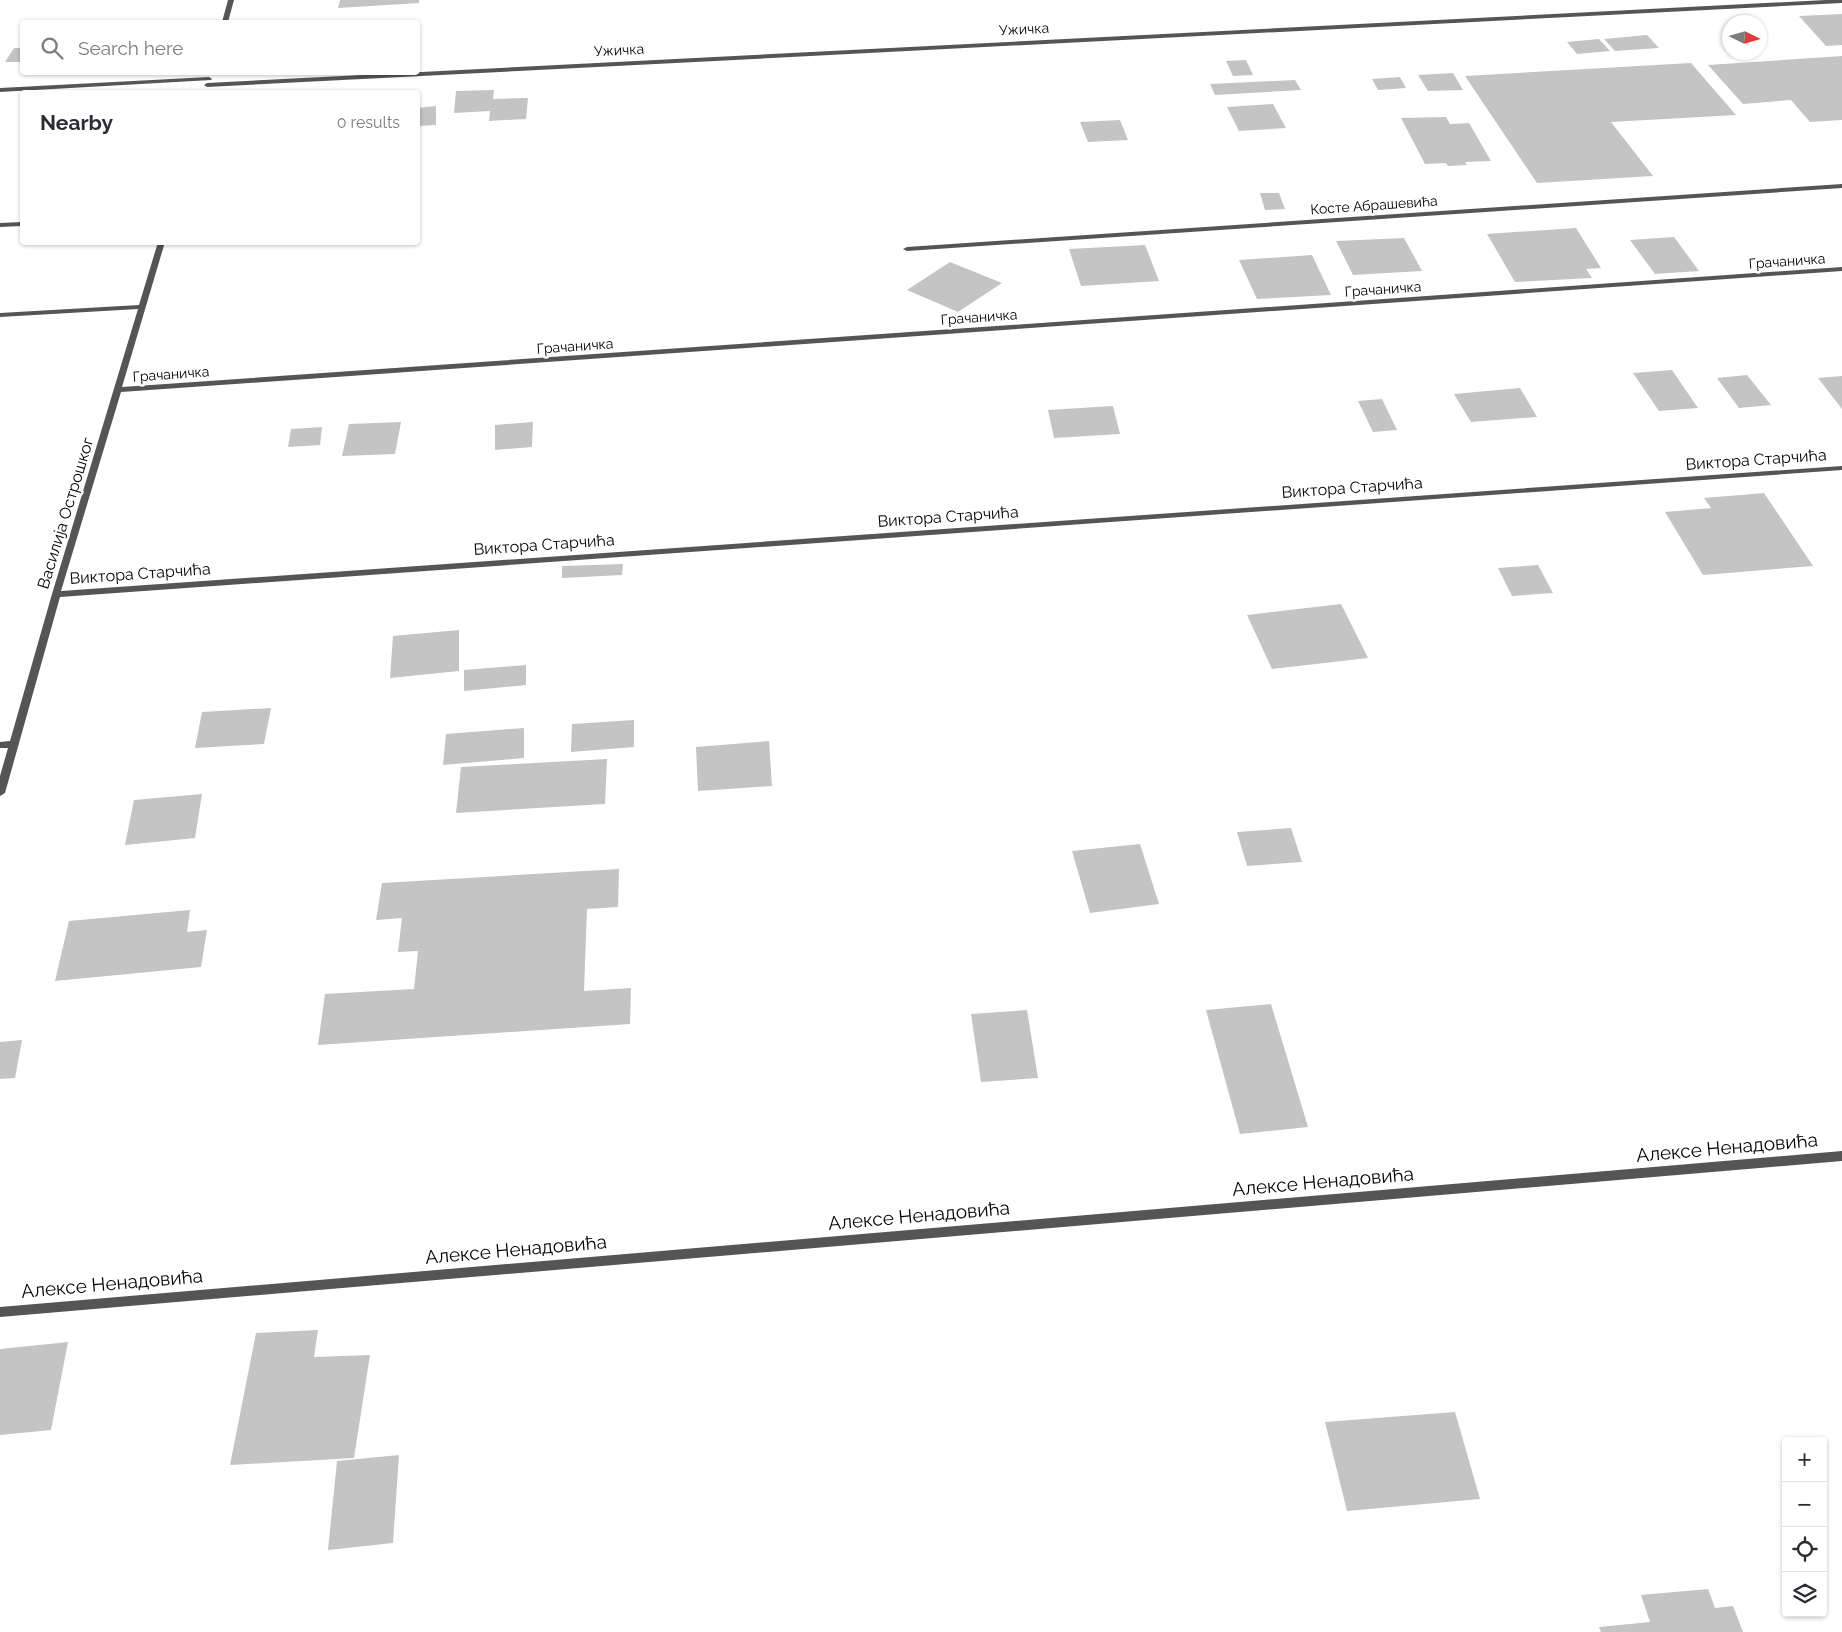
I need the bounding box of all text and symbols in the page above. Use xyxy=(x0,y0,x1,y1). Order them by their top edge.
north arrow xyxy=(1722,15,1767,60)
search box xyxy=(20,20,420,75)
street label: Ужичка xyxy=(999,20,1049,38)
icon: search xyxy=(38,34,66,62)
text: Search here xyxy=(78,37,184,59)
street label: Ужичка xyxy=(594,41,644,59)
text: Nearby xyxy=(40,110,113,135)
text: 0 results xyxy=(337,113,400,132)
street label: Косте Абрашевића xyxy=(1310,193,1438,217)
street label: Грачаничка xyxy=(1748,250,1826,272)
street label: Грачаничка xyxy=(1344,278,1422,300)
street label: Грачаничка xyxy=(940,306,1018,328)
street label: Грачаничка xyxy=(536,335,614,357)
street label: Грачаничка xyxy=(132,363,210,385)
street label: Василија Острошког xyxy=(33,435,98,591)
street label: Виктора Старчића xyxy=(1685,445,1827,474)
street label: Виктора Старчића xyxy=(1281,473,1423,502)
street label: Виктора Старчића xyxy=(877,502,1019,531)
street label: Виктора Старчића xyxy=(473,530,615,559)
street label: Виктора Старчића xyxy=(69,559,211,588)
street label: Алексе Ненадовића xyxy=(1635,1128,1819,1166)
street label: Алексе Ненадовића xyxy=(1231,1162,1415,1200)
street label: Алексе Ненадовића xyxy=(827,1196,1011,1234)
street label: Алексе Ненадовића xyxy=(424,1230,608,1268)
street label: Алексе Ненадовића xyxy=(20,1264,204,1302)
map controls xyxy=(1782,1437,1827,1617)
button: + xyxy=(1782,1437,1827,1482)
button: − xyxy=(1782,1482,1827,1527)
button: locate xyxy=(1782,1527,1827,1572)
button: layers xyxy=(1782,1572,1827,1617)

